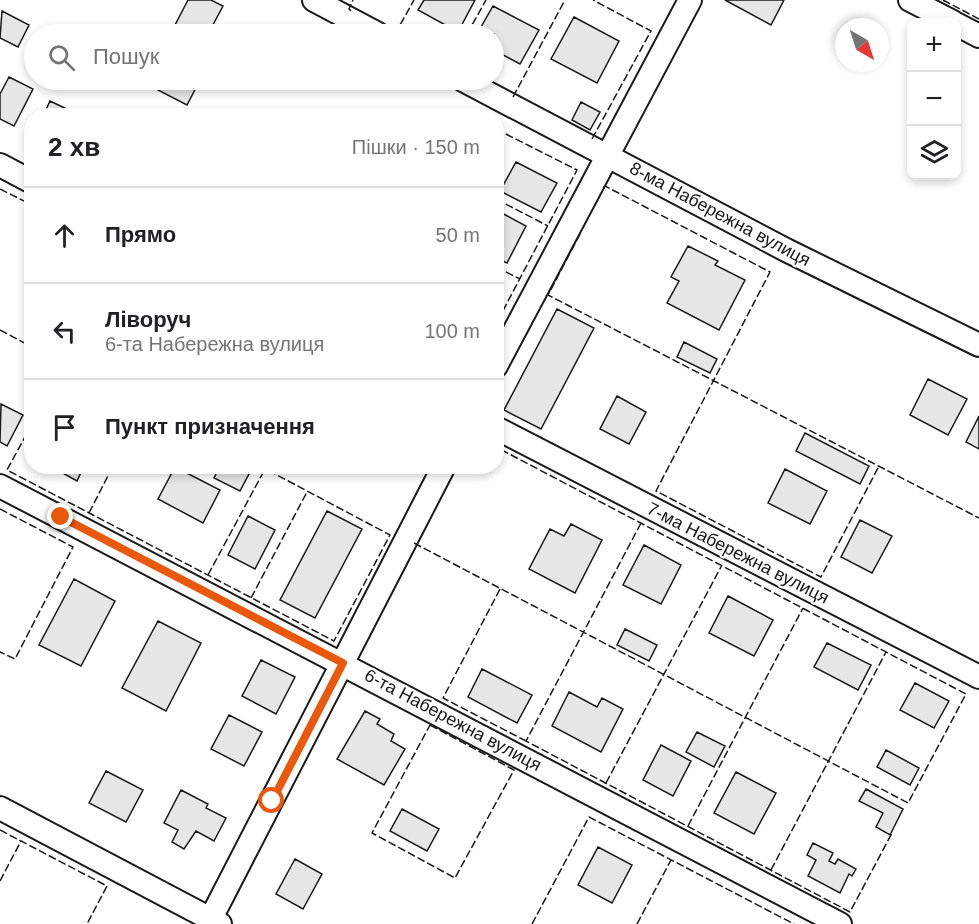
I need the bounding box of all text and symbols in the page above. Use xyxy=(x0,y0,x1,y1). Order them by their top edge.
north arrow xyxy=(835,18,889,72)
map controls xyxy=(907,18,961,180)
button: + xyxy=(907,18,961,72)
search box xyxy=(24,24,504,90)
icon: search xyxy=(45,41,78,74)
text: Пошук xyxy=(93,44,159,69)
button: − xyxy=(907,72,961,126)
button: layers xyxy=(907,126,961,180)
text: 2 хв xyxy=(48,132,100,162)
text: Пішки · 150 m xyxy=(352,136,480,158)
street label: 8-ма Набережна вулиця xyxy=(626,158,814,270)
icon: ahead xyxy=(48,219,81,252)
text: Прямо xyxy=(105,222,176,247)
text: 50 m xyxy=(436,224,480,246)
text: Ліворуч xyxy=(105,307,191,332)
icon: left xyxy=(48,315,81,348)
text: 100 m xyxy=(424,320,480,342)
text: 6-та Набережна вулиця xyxy=(105,333,324,355)
icon: arrive xyxy=(48,411,81,444)
text: Пункт призначення xyxy=(105,414,315,439)
street label: 7-ма Набережна вулиця xyxy=(644,498,832,608)
route end xyxy=(47,503,73,529)
street label: 6-та Набережна вулиця xyxy=(361,665,545,775)
route start xyxy=(258,787,284,813)

